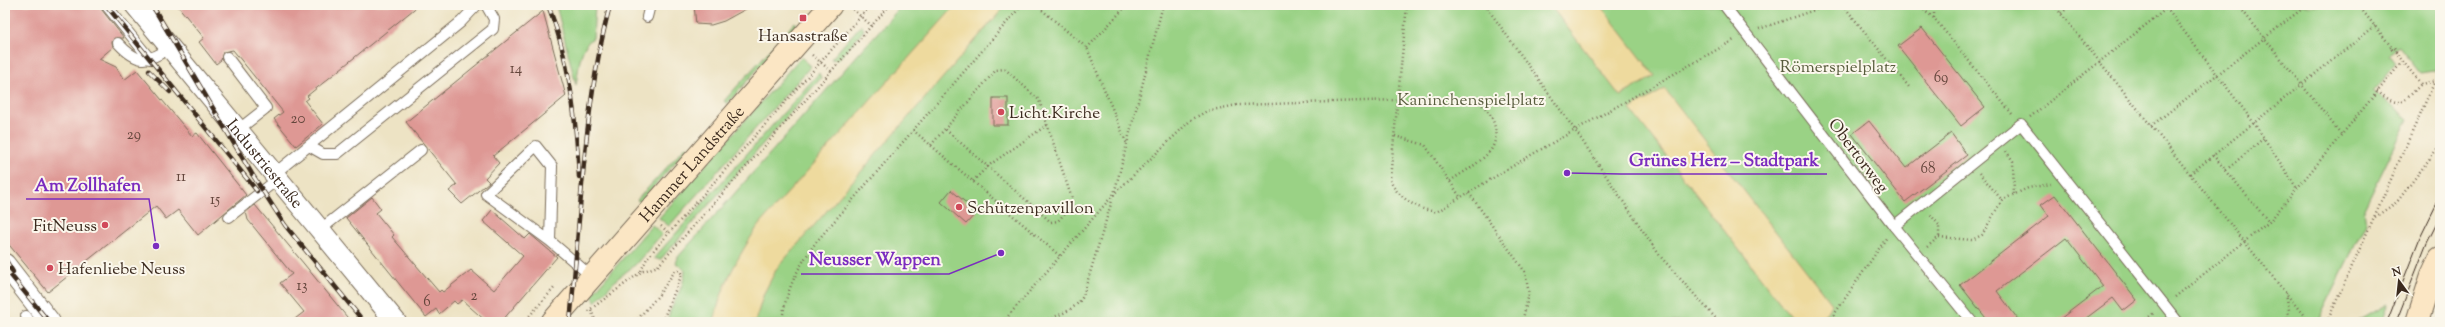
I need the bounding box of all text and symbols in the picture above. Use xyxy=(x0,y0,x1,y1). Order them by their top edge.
marker: Hansastraße xyxy=(798,13,808,23)
place label: Hansastraße xyxy=(758,25,848,49)
park label: Römerspielplatz xyxy=(1780,56,1896,80)
house number: 14 xyxy=(510,59,523,80)
house number: 69 xyxy=(1934,68,1948,89)
park label: Kaninchenspielplatz xyxy=(1397,89,1545,113)
street label: Hammer Landstraße xyxy=(635,101,751,229)
place label: Licht.Kirche xyxy=(1009,102,1100,126)
marker: Licht.Kirche xyxy=(996,107,1006,117)
house number: 20 xyxy=(291,109,306,130)
street label: Industriestraße xyxy=(220,114,308,215)
street label: Obertorweg xyxy=(1821,114,1893,199)
house number: 29 xyxy=(127,125,141,146)
callout: Grünes Herz – Stadtpark xyxy=(1621,144,1827,174)
text: Grünes Herz – Stadtpark xyxy=(1629,149,1819,175)
house number: 68 xyxy=(1921,159,1935,180)
house number: 11 xyxy=(176,167,186,188)
callout: Am Zollhafen xyxy=(26,169,149,199)
text: Am Zollhafen xyxy=(34,174,142,200)
house number: 15 xyxy=(210,190,220,211)
place label: Schützenpavillon xyxy=(967,197,1094,221)
marker: Schützenpavillon xyxy=(954,202,964,212)
place label: FitNeuss xyxy=(33,215,97,239)
marker: FitNeuss xyxy=(100,220,110,230)
callout: Neusser Wappen xyxy=(801,244,949,274)
text: Neusser Wappen xyxy=(809,248,941,274)
place label: Hafenliebe Neuss xyxy=(58,258,186,282)
north arrow xyxy=(2379,261,2419,301)
marker: Hafenliebe Neuss xyxy=(45,263,55,273)
text: N xyxy=(2389,263,2403,281)
house number: 13 xyxy=(296,276,308,297)
house number: 2 xyxy=(470,286,478,307)
house number: 6 xyxy=(423,292,431,313)

